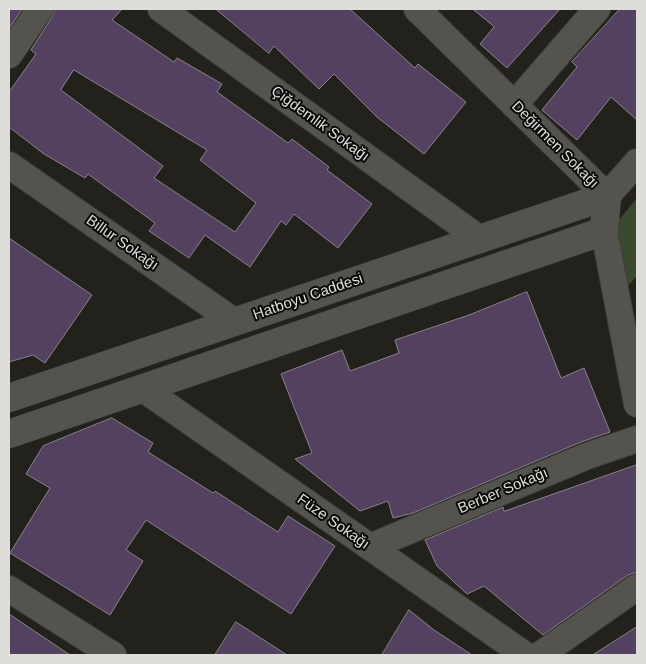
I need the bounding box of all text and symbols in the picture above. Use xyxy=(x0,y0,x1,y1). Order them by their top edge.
street label: Çiğdemlik Sokağı xyxy=(267,82,373,166)
street label: Değirmen Sokağı xyxy=(508,98,602,192)
street label: Billur Sokağı xyxy=(82,211,162,275)
street label: Hatboyu Caddesi xyxy=(251,270,365,324)
street label: Berber Sokağı xyxy=(455,464,551,518)
street label: Füze Sokağı xyxy=(293,490,373,554)

